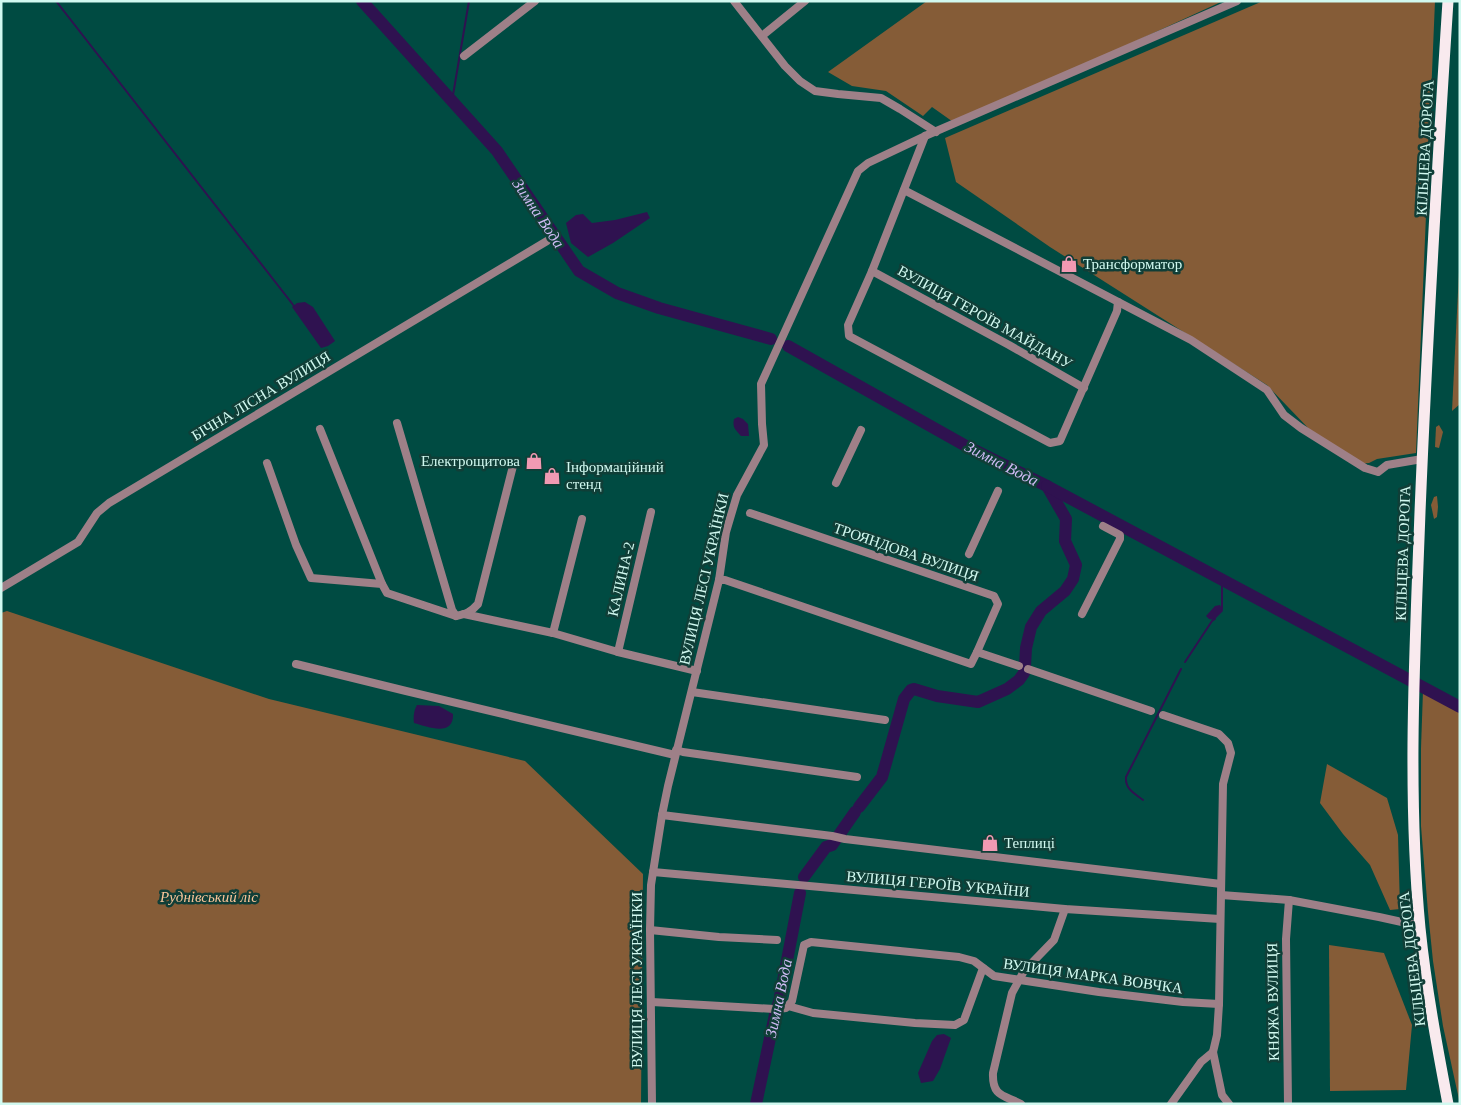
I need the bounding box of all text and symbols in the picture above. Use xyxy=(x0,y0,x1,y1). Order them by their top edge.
street label: КІЛЬЦЕВА ДОРОГА xyxy=(1413,80,1437,216)
water label: Зимна Вода xyxy=(509,175,568,251)
shop icon: Трансформатор xyxy=(1059,254,1079,274)
place label: Трансформатор xyxy=(1083,256,1182,272)
street label: ВУЛИЦЯ ГЕРОЇВ МАЙДАНУ xyxy=(895,262,1075,372)
street label: БІЧНА ЛІСНА ВУЛИЦЯ xyxy=(189,348,333,444)
water label: Зимна Вода xyxy=(962,438,1041,489)
shop icon: Електрощитова xyxy=(524,451,544,471)
place label: Електрощитова xyxy=(421,453,520,469)
place label: Інформаційний стенд xyxy=(566,459,664,492)
shop icon: Інформаційний стенд xyxy=(542,466,562,486)
street label: КІЛЬЦЕВА ДОРОГА xyxy=(1393,485,1413,621)
street label: ВУЛИЦЯ ЛЕСІ УКРАЇНКИ xyxy=(676,491,732,667)
street label: ТРОЯНДОВА ВУЛИЦЯ xyxy=(831,520,981,584)
street label: КАЛИНА-2 xyxy=(605,540,637,618)
shop icon: Теплиці xyxy=(980,833,1000,853)
place label: Теплиці xyxy=(1004,835,1055,851)
street label: ВУЛИЦЯ ГЕРОЇВ УКРАЇНИ xyxy=(846,868,1030,900)
park label: Руднівський ліс xyxy=(159,889,258,905)
street label: КІЛЬЦЕВА ДОРОГА xyxy=(1396,891,1428,1027)
street label: ВУЛИЦЯ ЛЕСІ УКРАЇНКИ xyxy=(629,892,645,1068)
street label: КНЯЖА ВУЛИЦЯ xyxy=(1264,943,1282,1061)
street label: ВУЛИЦЯ МАРКА ВОВЧКА xyxy=(1002,955,1184,997)
water label: Зимна Вода xyxy=(762,957,795,1039)

